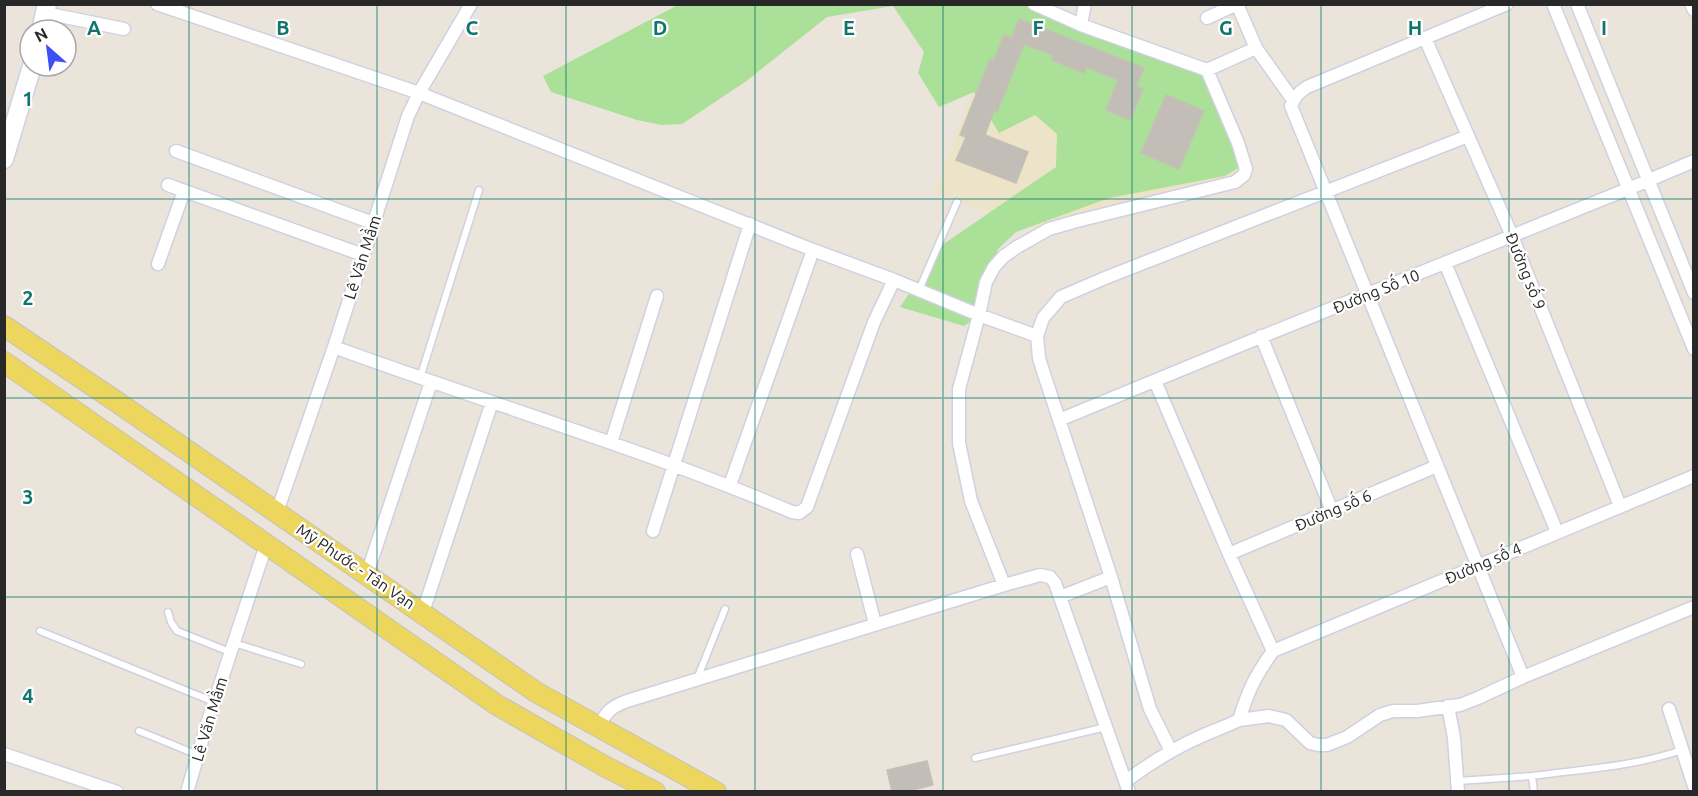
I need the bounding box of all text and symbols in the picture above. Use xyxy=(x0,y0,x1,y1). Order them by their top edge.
text: A xyxy=(87,16,101,39)
text: B xyxy=(276,16,290,39)
text: C xyxy=(466,16,479,39)
text: D xyxy=(653,16,667,39)
text: E xyxy=(843,16,855,39)
text: F xyxy=(1032,16,1044,39)
text: G xyxy=(1219,16,1233,39)
text: H xyxy=(1408,16,1422,39)
text: I xyxy=(1601,16,1607,39)
north arrow xyxy=(18,18,78,78)
text: N xyxy=(31,24,50,46)
text: 1 xyxy=(22,87,34,110)
street label: Lê Văn Mầm xyxy=(337,212,384,301)
street label: Đường số 9 xyxy=(1502,229,1552,312)
street label: Đường Số 10 xyxy=(1329,263,1422,317)
text: 2 xyxy=(22,286,34,309)
street label: Đường số 6 xyxy=(1291,483,1374,534)
text: 3 xyxy=(22,485,34,508)
street label: Mỹ Phước - Tân Vạn xyxy=(293,520,419,612)
street label: Đường số 4 xyxy=(1441,536,1524,587)
street label: Lê Văn Mầm xyxy=(185,674,230,763)
text: 4 xyxy=(22,684,34,707)

